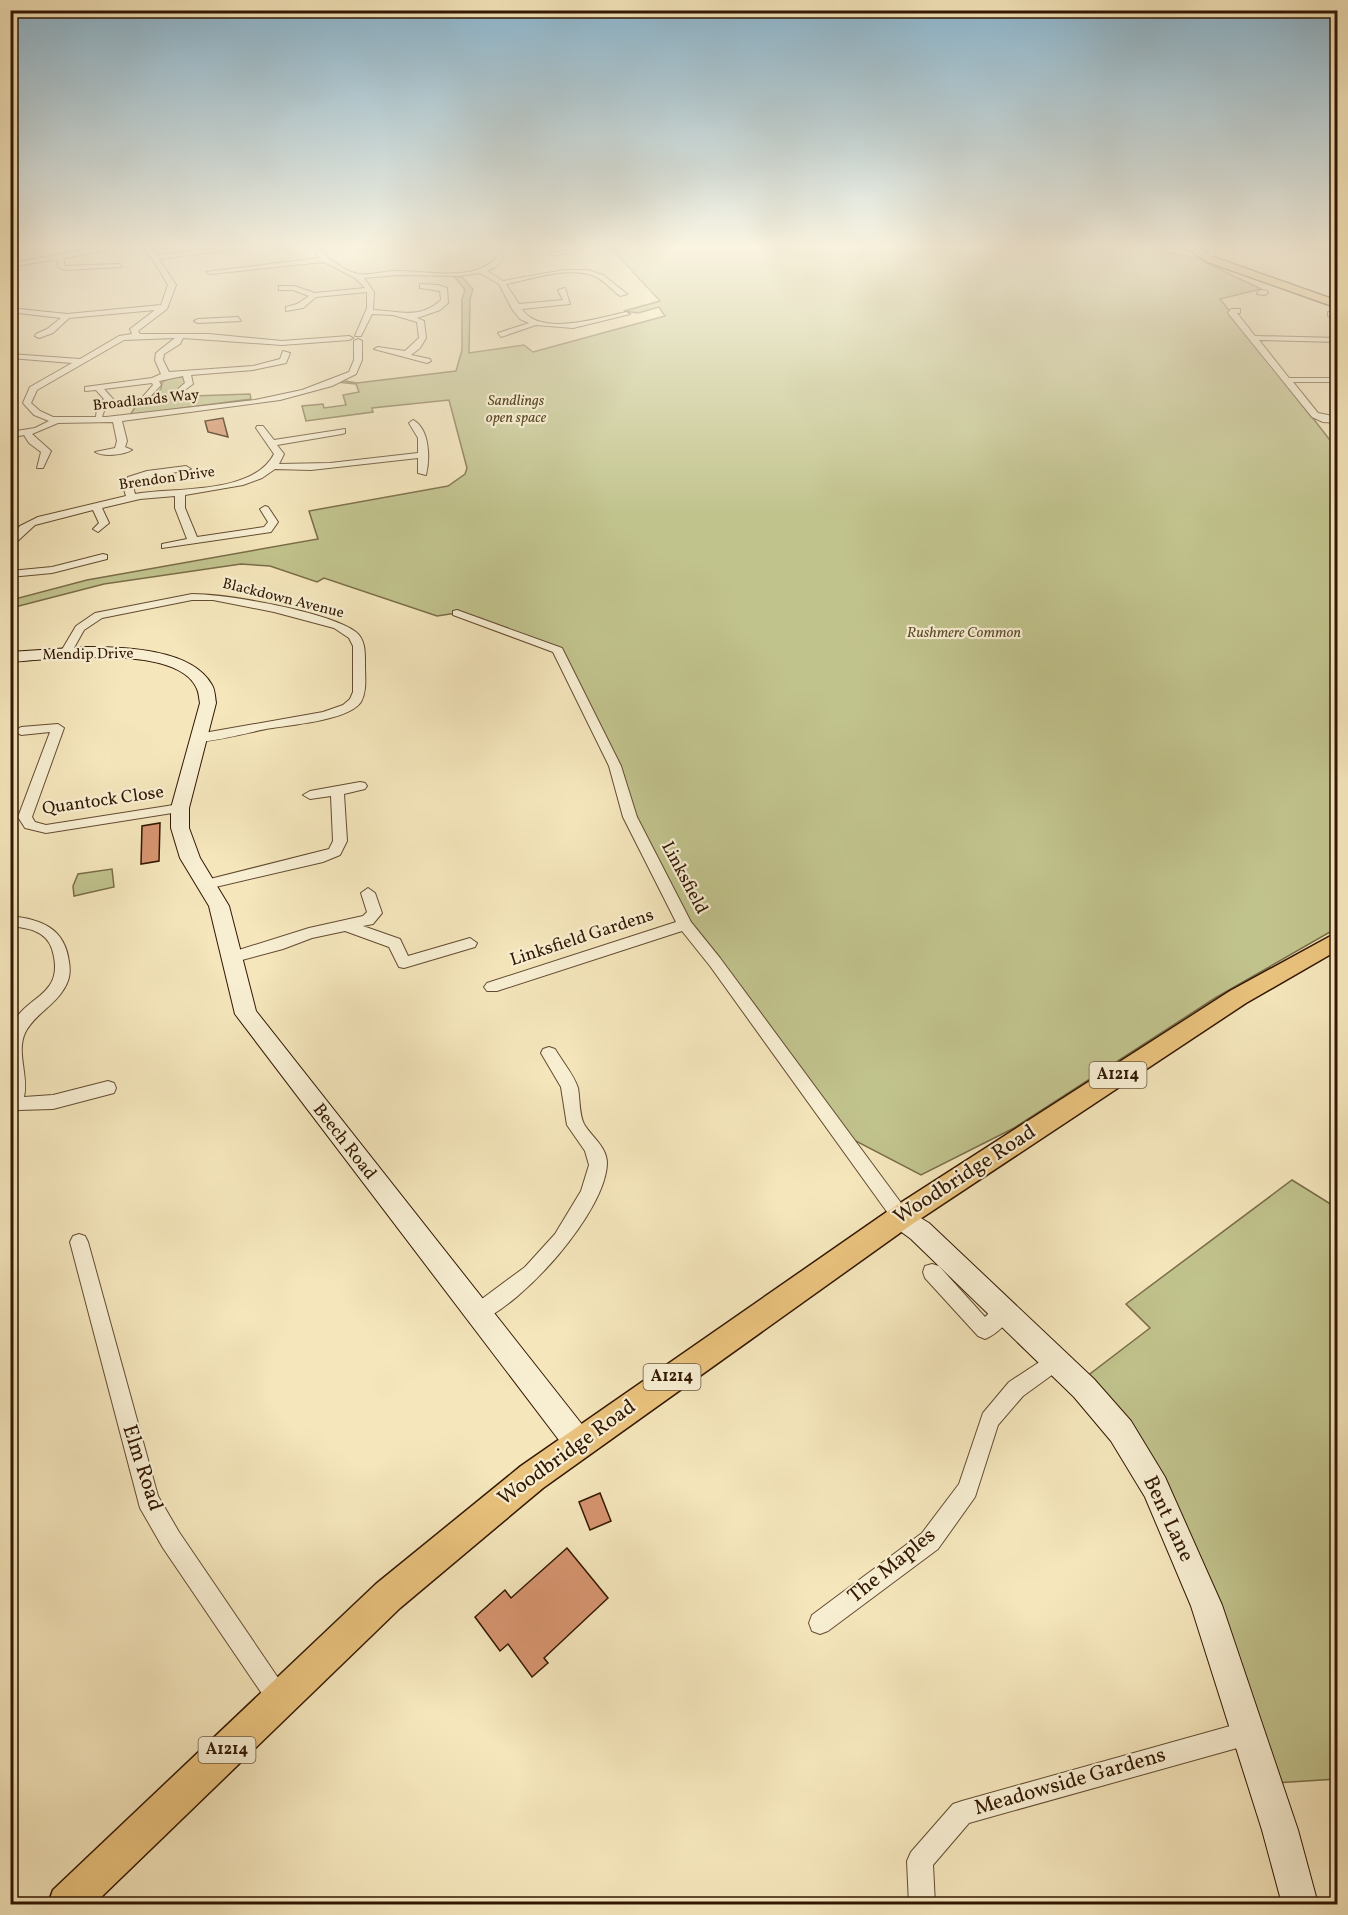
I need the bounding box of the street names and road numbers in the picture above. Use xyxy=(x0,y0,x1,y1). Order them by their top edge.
street label: Broadlands Way xyxy=(92,385,200,417)
street label: Brendon Drive xyxy=(118,462,216,496)
street label: Blackdown Avenue xyxy=(220,574,346,624)
street label: Mendip Drive xyxy=(42,644,134,666)
street label: Quantock Close xyxy=(41,780,165,822)
street label: Linksfield xyxy=(654,837,714,919)
street label: Linksfield Gardens xyxy=(507,903,657,973)
road number: A1214 xyxy=(1090,1062,1146,1088)
street label: Beech Road xyxy=(306,1099,382,1185)
street label: Woodbridge Road xyxy=(888,1118,1042,1232)
road number: A1214 xyxy=(644,1364,700,1390)
street label: Woodbridge Road xyxy=(492,1393,642,1513)
street label: Elm Road xyxy=(114,1421,170,1515)
street label: Bent Lane xyxy=(1135,1471,1201,1567)
street label: The Maples xyxy=(842,1522,942,1610)
road number: A1214 xyxy=(198,1737,256,1763)
street label: Meadowside Gardens xyxy=(971,1741,1169,1823)

